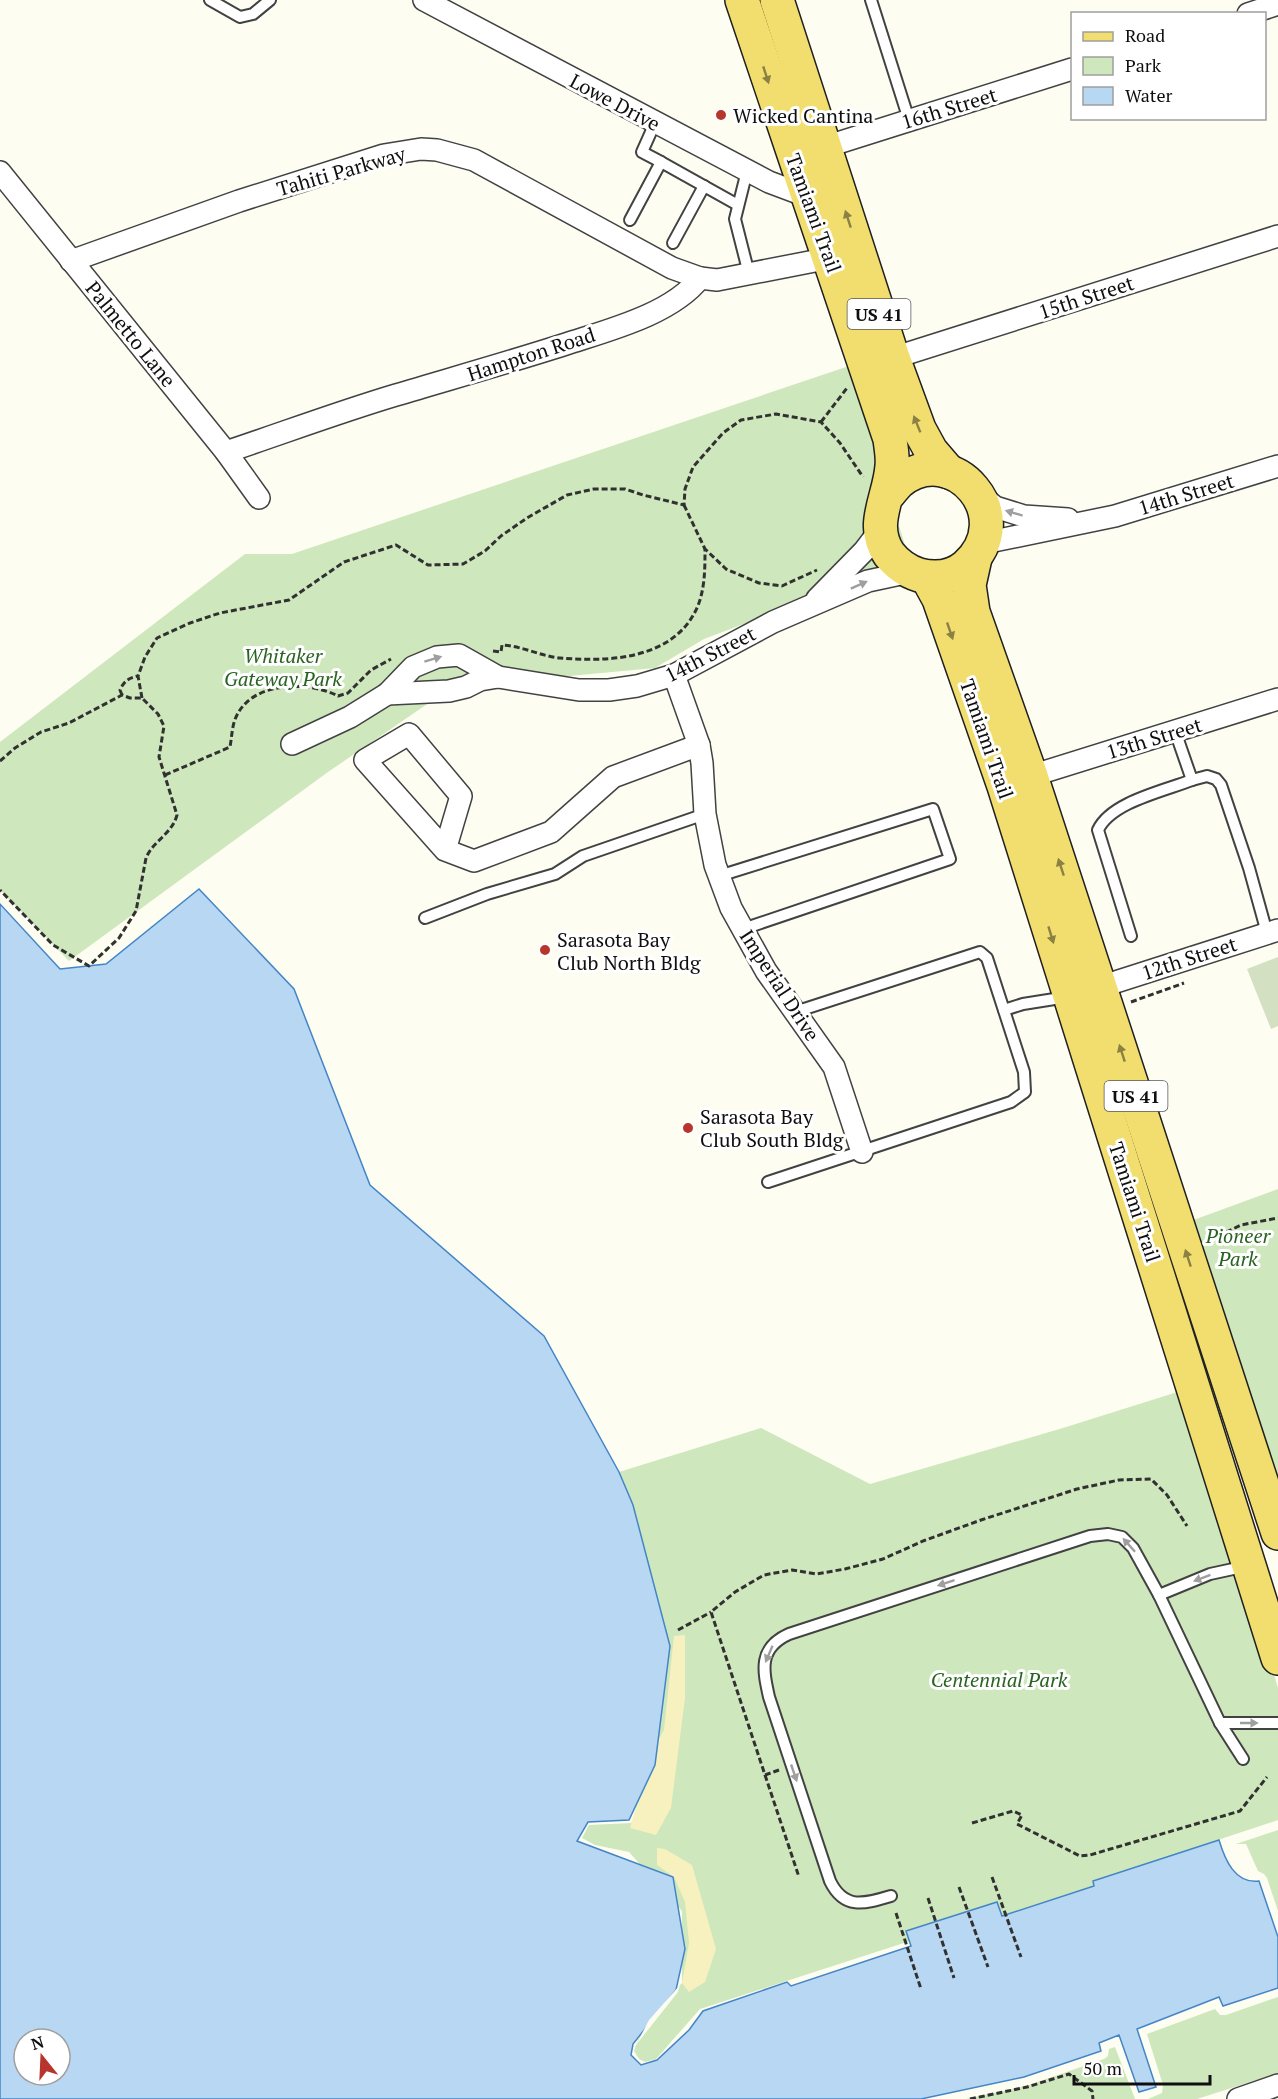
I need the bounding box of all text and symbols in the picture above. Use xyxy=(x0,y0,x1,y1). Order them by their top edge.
legend xyxy=(1071,12,1266,120)
text: Road xyxy=(1125,23,1165,47)
text: Park xyxy=(1125,53,1162,77)
street label: Lowe Drive xyxy=(565,67,665,137)
one-way arrow xyxy=(762,67,772,85)
street label: 16th Street xyxy=(898,80,1001,135)
text: Water xyxy=(1125,83,1172,107)
place label: Wicked Cantina xyxy=(733,102,873,129)
marker: Wicked Cantina xyxy=(714,108,728,122)
street label: Tahiti Parkway xyxy=(274,139,409,202)
street label: Tamiami Trail xyxy=(780,150,848,276)
one-way arrow xyxy=(843,210,852,228)
street label: 15th Street xyxy=(1035,269,1138,325)
street label: Palmetto Lane xyxy=(80,275,182,393)
road number: US 41 xyxy=(848,299,910,329)
street label: Hampton Road xyxy=(464,321,598,387)
one-way arrow xyxy=(912,415,922,433)
street label: 14th Street xyxy=(1135,466,1238,521)
one-way arrow xyxy=(1005,508,1023,517)
one-way arrow xyxy=(850,580,868,590)
street label: 14th Street xyxy=(660,619,761,688)
one-way arrow xyxy=(945,622,955,640)
park label: Whitaker Gateway Park xyxy=(224,642,342,692)
one-way arrow xyxy=(424,654,442,663)
street label: Tamiami Trail xyxy=(954,676,1020,802)
street label: 13th Street xyxy=(1103,710,1206,765)
one-way arrow xyxy=(1055,858,1065,876)
street label: Imperial Drive xyxy=(734,924,826,1046)
place label: Sarasota Bay Club North Bldg xyxy=(557,926,701,976)
one-way arrow xyxy=(1047,926,1056,944)
street label: 12th Street xyxy=(1138,930,1241,986)
marker: Sarasota Bay Club North Bldg xyxy=(538,943,552,957)
one-way arrow xyxy=(1116,1044,1126,1062)
road number: US 41 xyxy=(1104,1081,1168,1111)
place label: Sarasota Bay Club South Bldg xyxy=(700,1103,844,1153)
marker: Sarasota Bay Club South Bldg xyxy=(681,1121,695,1135)
street label: Tamiami Trail xyxy=(1103,1138,1167,1266)
park label: Pioneer Park xyxy=(1205,1222,1271,1272)
one-way arrow xyxy=(1183,1249,1193,1267)
one-way arrow xyxy=(1122,1538,1136,1553)
one-way arrow xyxy=(1193,1573,1211,1583)
one-way arrow xyxy=(937,1579,955,1588)
one-way arrow xyxy=(764,1645,774,1663)
park label: Centennial Park xyxy=(931,1666,1068,1693)
one-way arrow xyxy=(1240,1718,1259,1728)
one-way arrow xyxy=(790,1764,800,1782)
north arrow xyxy=(12,2027,72,2087)
text: N xyxy=(28,2030,47,2055)
scale bar xyxy=(1074,2048,1210,2086)
text: 50 m xyxy=(1083,2056,1123,2080)

